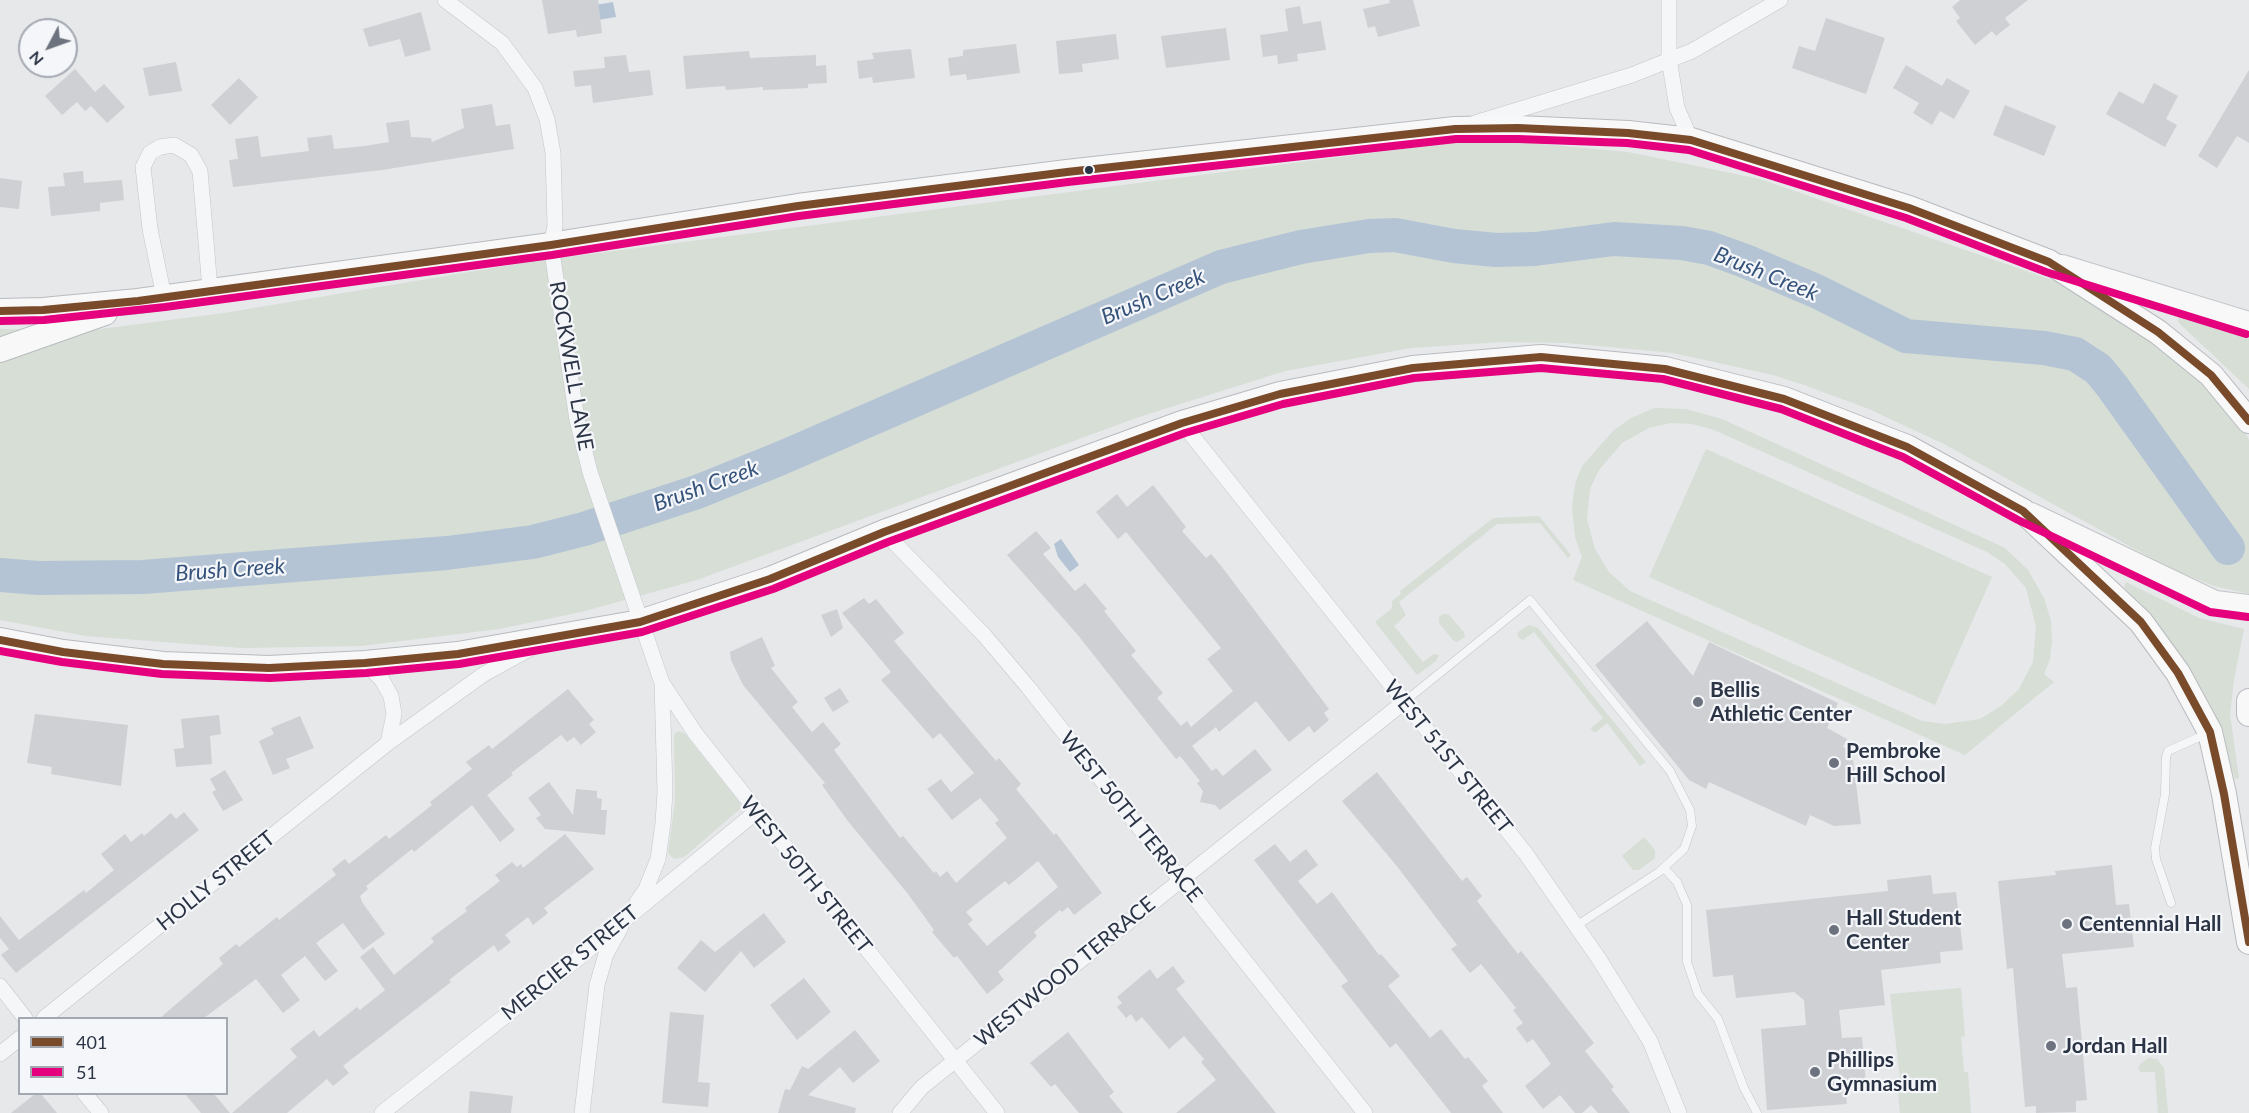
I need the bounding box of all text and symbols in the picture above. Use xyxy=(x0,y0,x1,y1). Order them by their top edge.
north arrow xyxy=(18,18,78,78)
text: N xyxy=(24,48,47,70)
unlabelled marker xyxy=(1083,164,1095,176)
water label: Brush Creek xyxy=(1710,241,1822,307)
water label: Brush Creek xyxy=(1097,263,1209,331)
street label: ROCKWELL LANE xyxy=(544,279,598,453)
water label: Brush Creek xyxy=(650,455,762,517)
water label: Brush Creek xyxy=(174,553,286,587)
street label: WEST 51ST STREET xyxy=(1378,675,1518,839)
place label: Bellis Athletic Center xyxy=(1710,677,1852,727)
marker: Bellis Athletic Center xyxy=(1691,695,1705,709)
street label: WEST 50TH TERRACE xyxy=(1054,727,1208,907)
place label: Pembroke Hill School xyxy=(1846,738,1946,788)
marker: Pembroke Hill School xyxy=(1827,756,1841,770)
street label: WEST 50TH STREET xyxy=(735,791,877,959)
street label: HOLLY STREET xyxy=(152,826,280,936)
street label: WESTWOOD TERRACE xyxy=(970,891,1160,1053)
street label: MERCIER STREET xyxy=(496,900,644,1026)
place label: Hall Student Center xyxy=(1846,905,1961,955)
place label: Centennial Hall xyxy=(2079,911,2222,937)
marker: Centennial Hall xyxy=(2060,917,2074,931)
marker: Hall Student Center xyxy=(1827,923,1841,937)
legend xyxy=(18,1017,228,1095)
text: 401 xyxy=(76,1031,107,1053)
place label: Jordan Hall xyxy=(2063,1033,2168,1059)
marker: Jordan Hall xyxy=(2044,1039,2058,1053)
place label: Phillips Gymnasium xyxy=(1827,1047,1937,1097)
text: 51 xyxy=(76,1061,97,1083)
marker: Phillips Gymnasium xyxy=(1808,1065,1822,1079)

